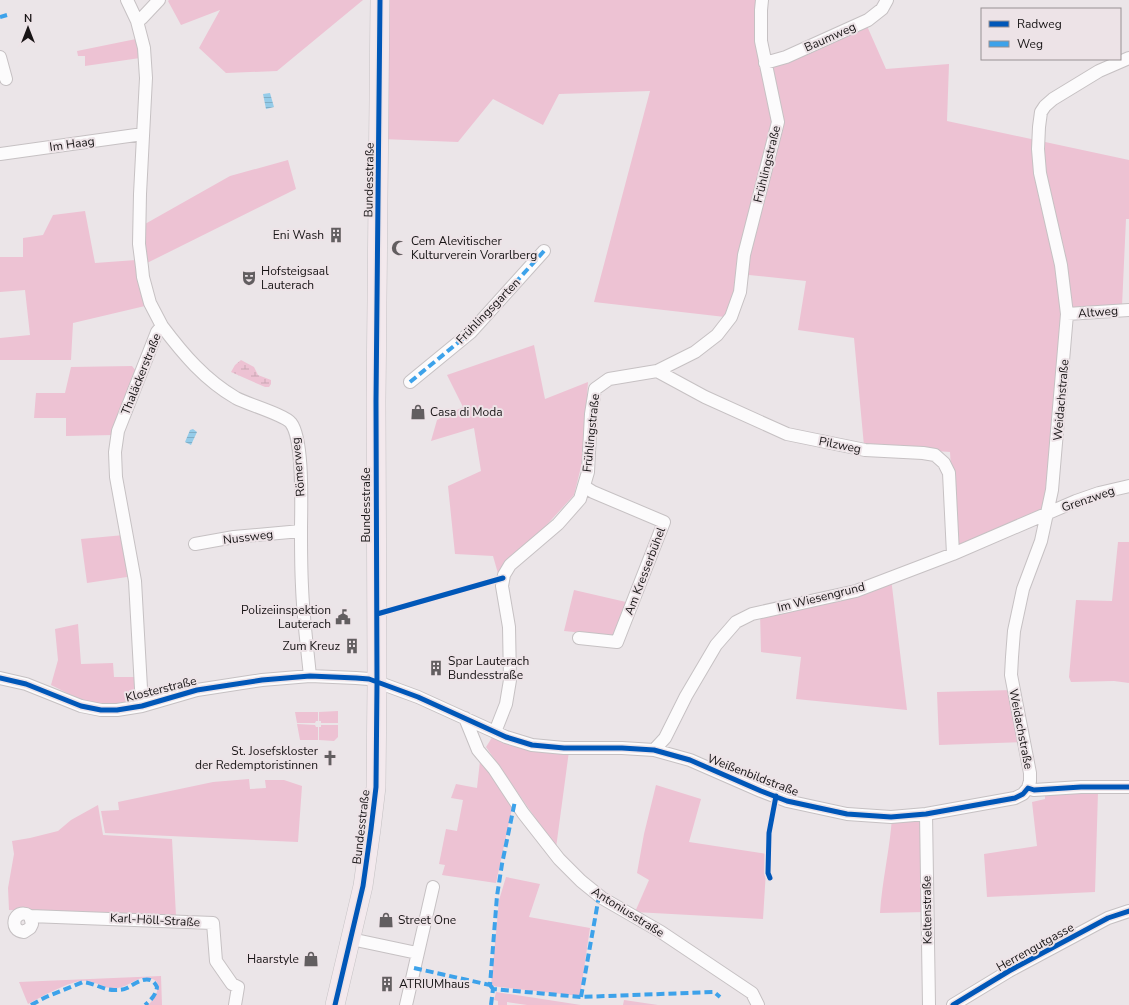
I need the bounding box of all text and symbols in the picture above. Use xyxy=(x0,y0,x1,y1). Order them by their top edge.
north arrow xyxy=(8,8,48,48)
legend xyxy=(981,8,1121,60)
text: N xyxy=(24,11,32,26)
text: Radweg xyxy=(1017,16,1062,32)
street label: Baumweg xyxy=(802,19,858,55)
text: Weg xyxy=(1017,36,1043,52)
street label: Frühlingstraße xyxy=(750,124,784,204)
street label: Im Haag xyxy=(48,133,96,155)
street label: Bundesstraße xyxy=(360,142,378,218)
building icon: Eni Wash xyxy=(327,226,345,244)
place label: Eni Wash xyxy=(273,227,324,243)
place label: Cem Alevitischer Kulturverein Vorarlberg xyxy=(411,233,537,263)
mosque icon: Cem Alevitischer Kulturverein Vorarlberg xyxy=(390,239,408,257)
place label: Hofsteigsaal Lauterach xyxy=(261,263,329,293)
theatre icon: Hofsteigsaal Lauterach xyxy=(240,269,258,287)
street label: Frühlingsgarten xyxy=(453,275,523,347)
street label: Altweg xyxy=(1078,303,1118,321)
street label: Thaläckerstraße xyxy=(117,331,165,417)
street label: Weidachstraße xyxy=(1049,359,1073,441)
street label: Frühlingstraße xyxy=(579,393,603,473)
shop icon: Casa di Moda xyxy=(409,403,427,421)
place label: Casa di Moda xyxy=(430,404,503,420)
street label: Pilzweg xyxy=(817,433,863,457)
street label: Römerweg xyxy=(287,437,309,497)
street label: Bundesstraße xyxy=(358,467,374,543)
street label: Grenzweg xyxy=(1059,482,1117,516)
street label: Am Kresserbühel xyxy=(621,524,669,617)
street label: Nussweg xyxy=(222,526,274,548)
street label: Im Wiesengrund xyxy=(776,578,866,616)
place label: Polizeiinspektion Lauterach xyxy=(241,602,331,632)
public building icon: Polizeiinspektion Lauterach xyxy=(334,608,352,626)
building icon: Zum Kreuz xyxy=(343,637,361,655)
place label: Zum Kreuz xyxy=(283,638,340,654)
place label: Spar Lauterach Bundesstraße xyxy=(448,653,529,683)
building icon: Spar Lauterach Bundesstraße xyxy=(427,659,445,677)
street label: Klosterstraße xyxy=(124,672,198,706)
street label: Weidachstraße xyxy=(1005,687,1037,771)
place label: St. Josefskloster der Redemptoristinnen xyxy=(195,743,319,773)
church icon: St. Josefskloster der Redemptoristinnen xyxy=(321,749,339,767)
street label: Weißenbildstraße xyxy=(705,750,801,800)
street label: Bundesstraße xyxy=(348,789,374,865)
street label: Keltenstraße xyxy=(918,875,936,945)
street label: Antoniusstraße xyxy=(589,883,667,941)
street label: Karl-Höll-Straße xyxy=(109,910,201,930)
shop icon: Street One xyxy=(377,911,395,929)
place label: Street One xyxy=(398,912,456,928)
street label: Herrengutgasse xyxy=(993,919,1077,975)
shop icon: Haarstyle xyxy=(302,950,320,968)
place label: Haarstyle xyxy=(247,951,299,967)
building icon: ATRIUMhaus xyxy=(378,975,396,993)
place label: ATRIUMhaus xyxy=(399,976,470,992)

